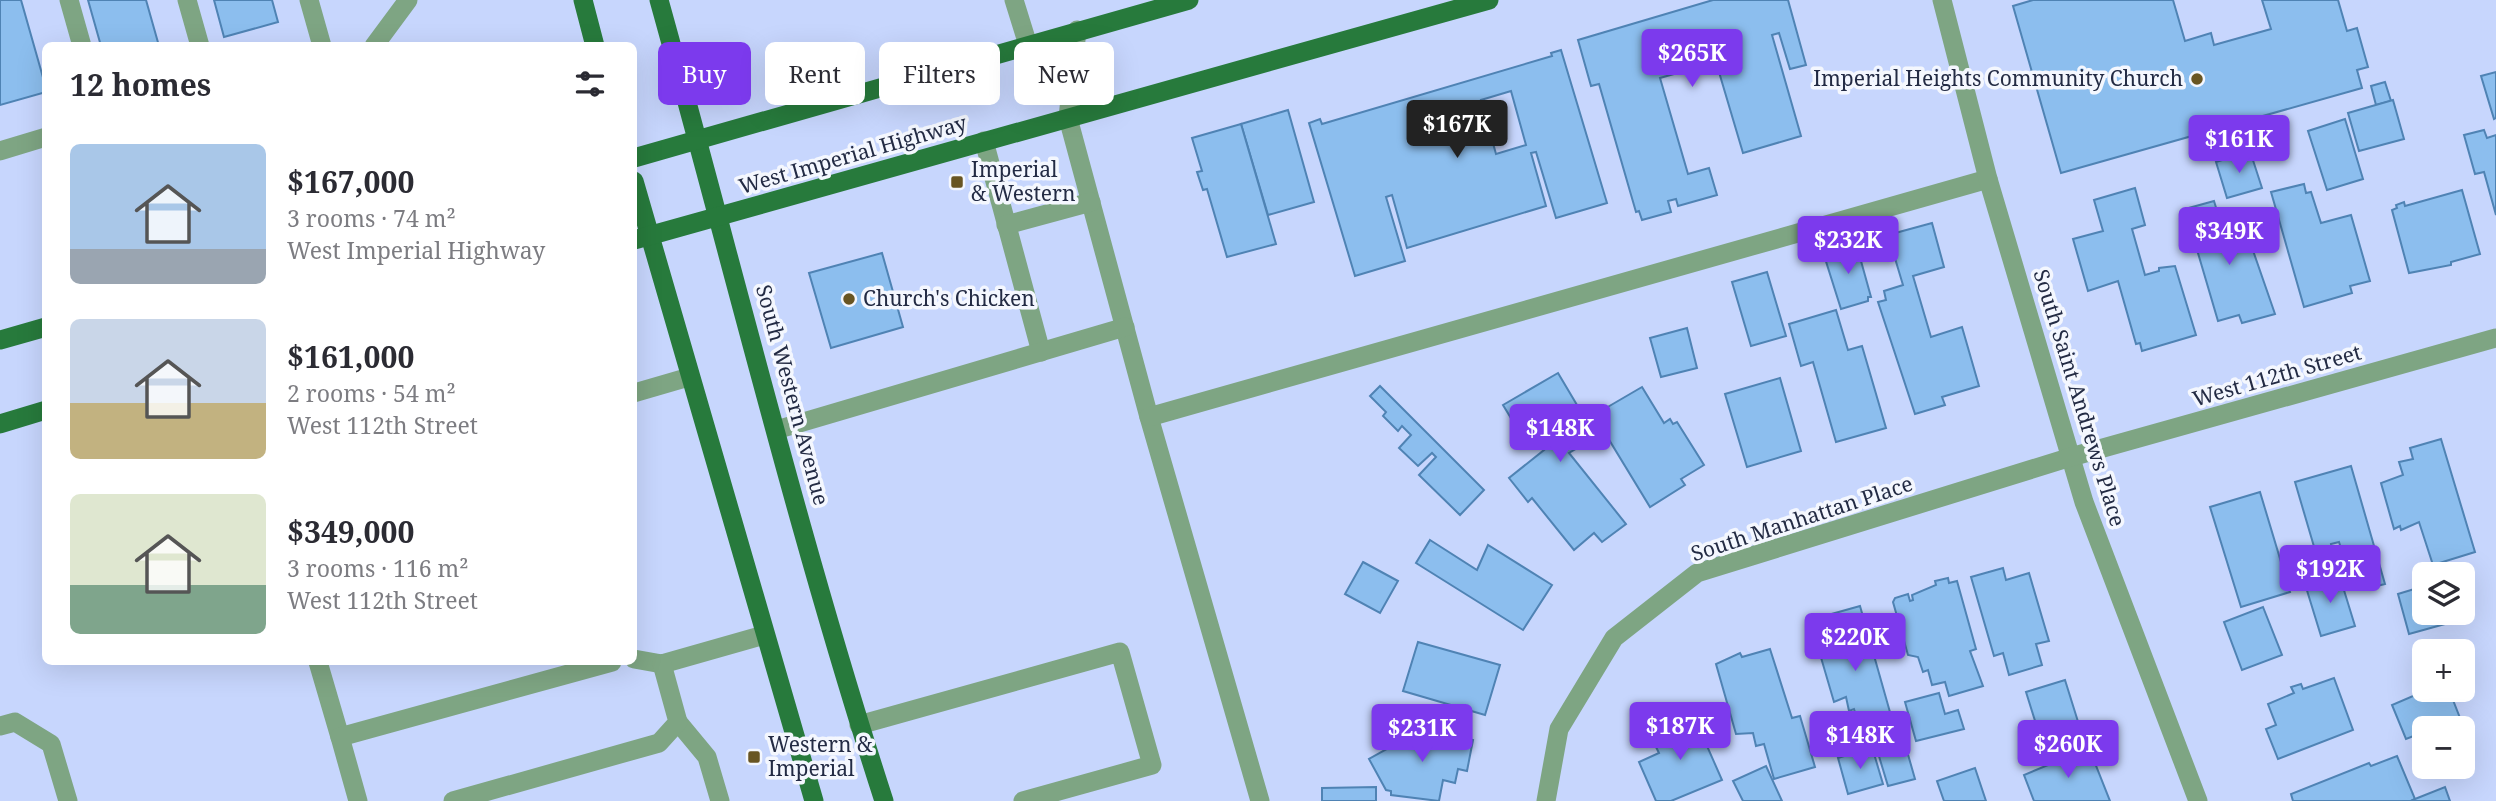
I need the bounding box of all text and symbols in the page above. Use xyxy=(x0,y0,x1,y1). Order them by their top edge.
pin: $265K xyxy=(1643,29,1741,89)
text: $265K xyxy=(1658,36,1726,68)
chip: Buy xyxy=(658,42,751,105)
chip: Rent xyxy=(765,42,865,105)
chip: Filters xyxy=(879,42,1000,105)
chip: New xyxy=(1014,42,1114,105)
text: 12 homes xyxy=(70,64,211,105)
place label: Imperial Heights Community Church xyxy=(1813,64,2183,92)
icon: filters xyxy=(571,65,609,103)
marker: Imperial Heights Community Church xyxy=(2189,71,2205,87)
pin: $167K xyxy=(1408,100,1506,160)
text: $167K xyxy=(1423,107,1491,139)
street label: West Imperial Highway xyxy=(736,108,970,200)
pin: $161K xyxy=(2190,116,2288,175)
text: $161K xyxy=(2205,122,2273,154)
place label: Imperial & Western xyxy=(971,155,1076,207)
text: $167,000 xyxy=(287,161,414,202)
icon: home xyxy=(126,172,210,256)
marker: Imperial & Western xyxy=(949,174,965,190)
text: 3 rooms · 74 m² xyxy=(287,202,456,234)
pin: $349K xyxy=(2180,208,2278,267)
text: $349K xyxy=(2195,214,2263,246)
pin: $232K xyxy=(1799,216,1897,276)
text: $232K xyxy=(1814,223,1882,255)
text: West Imperial Highway xyxy=(287,234,545,266)
street label: South Saint Andrews Place xyxy=(2027,266,2132,530)
street label: South Western Avenue xyxy=(750,281,836,508)
place label: Church's Chicken xyxy=(863,284,1035,312)
marker: Church's Chicken xyxy=(841,291,857,307)
text: $161,000 xyxy=(287,336,414,377)
street label: West 112th Street xyxy=(2189,338,2364,413)
icon: home xyxy=(126,347,210,431)
text: 2 rooms · 54 m² xyxy=(287,377,456,409)
pin: $148K xyxy=(1511,405,1609,464)
text: West 112th Street xyxy=(287,409,478,441)
text: $148K xyxy=(1526,411,1594,443)
street label: South Manhattan Place xyxy=(1687,469,1916,567)
text: $349,000 xyxy=(287,511,414,552)
icon: home xyxy=(126,522,210,606)
pin: $192K xyxy=(2281,546,2379,605)
text: 3 rooms · 116 m² xyxy=(287,552,469,584)
text: $192K xyxy=(2296,552,2364,584)
map controls xyxy=(2412,562,2475,779)
button: layers xyxy=(2412,562,2475,625)
text: West 112th Street xyxy=(287,584,478,616)
pin: $220K xyxy=(1806,614,1904,673)
text: $220K xyxy=(1821,620,1889,652)
button: + xyxy=(2412,639,2475,702)
pin: $187K xyxy=(1631,702,1729,762)
pin: $231K xyxy=(1373,704,1471,764)
text: $187K xyxy=(1646,709,1714,741)
text: $231K xyxy=(1388,711,1456,743)
pin: $148K xyxy=(1811,712,1909,771)
button: − xyxy=(2412,716,2475,779)
text: $148K xyxy=(1826,718,1894,750)
pin: $260K xyxy=(2019,720,2117,780)
text: $260K xyxy=(2034,727,2102,759)
place label: Western & Imperial xyxy=(768,730,873,782)
marker: Western & Imperial xyxy=(746,749,762,765)

